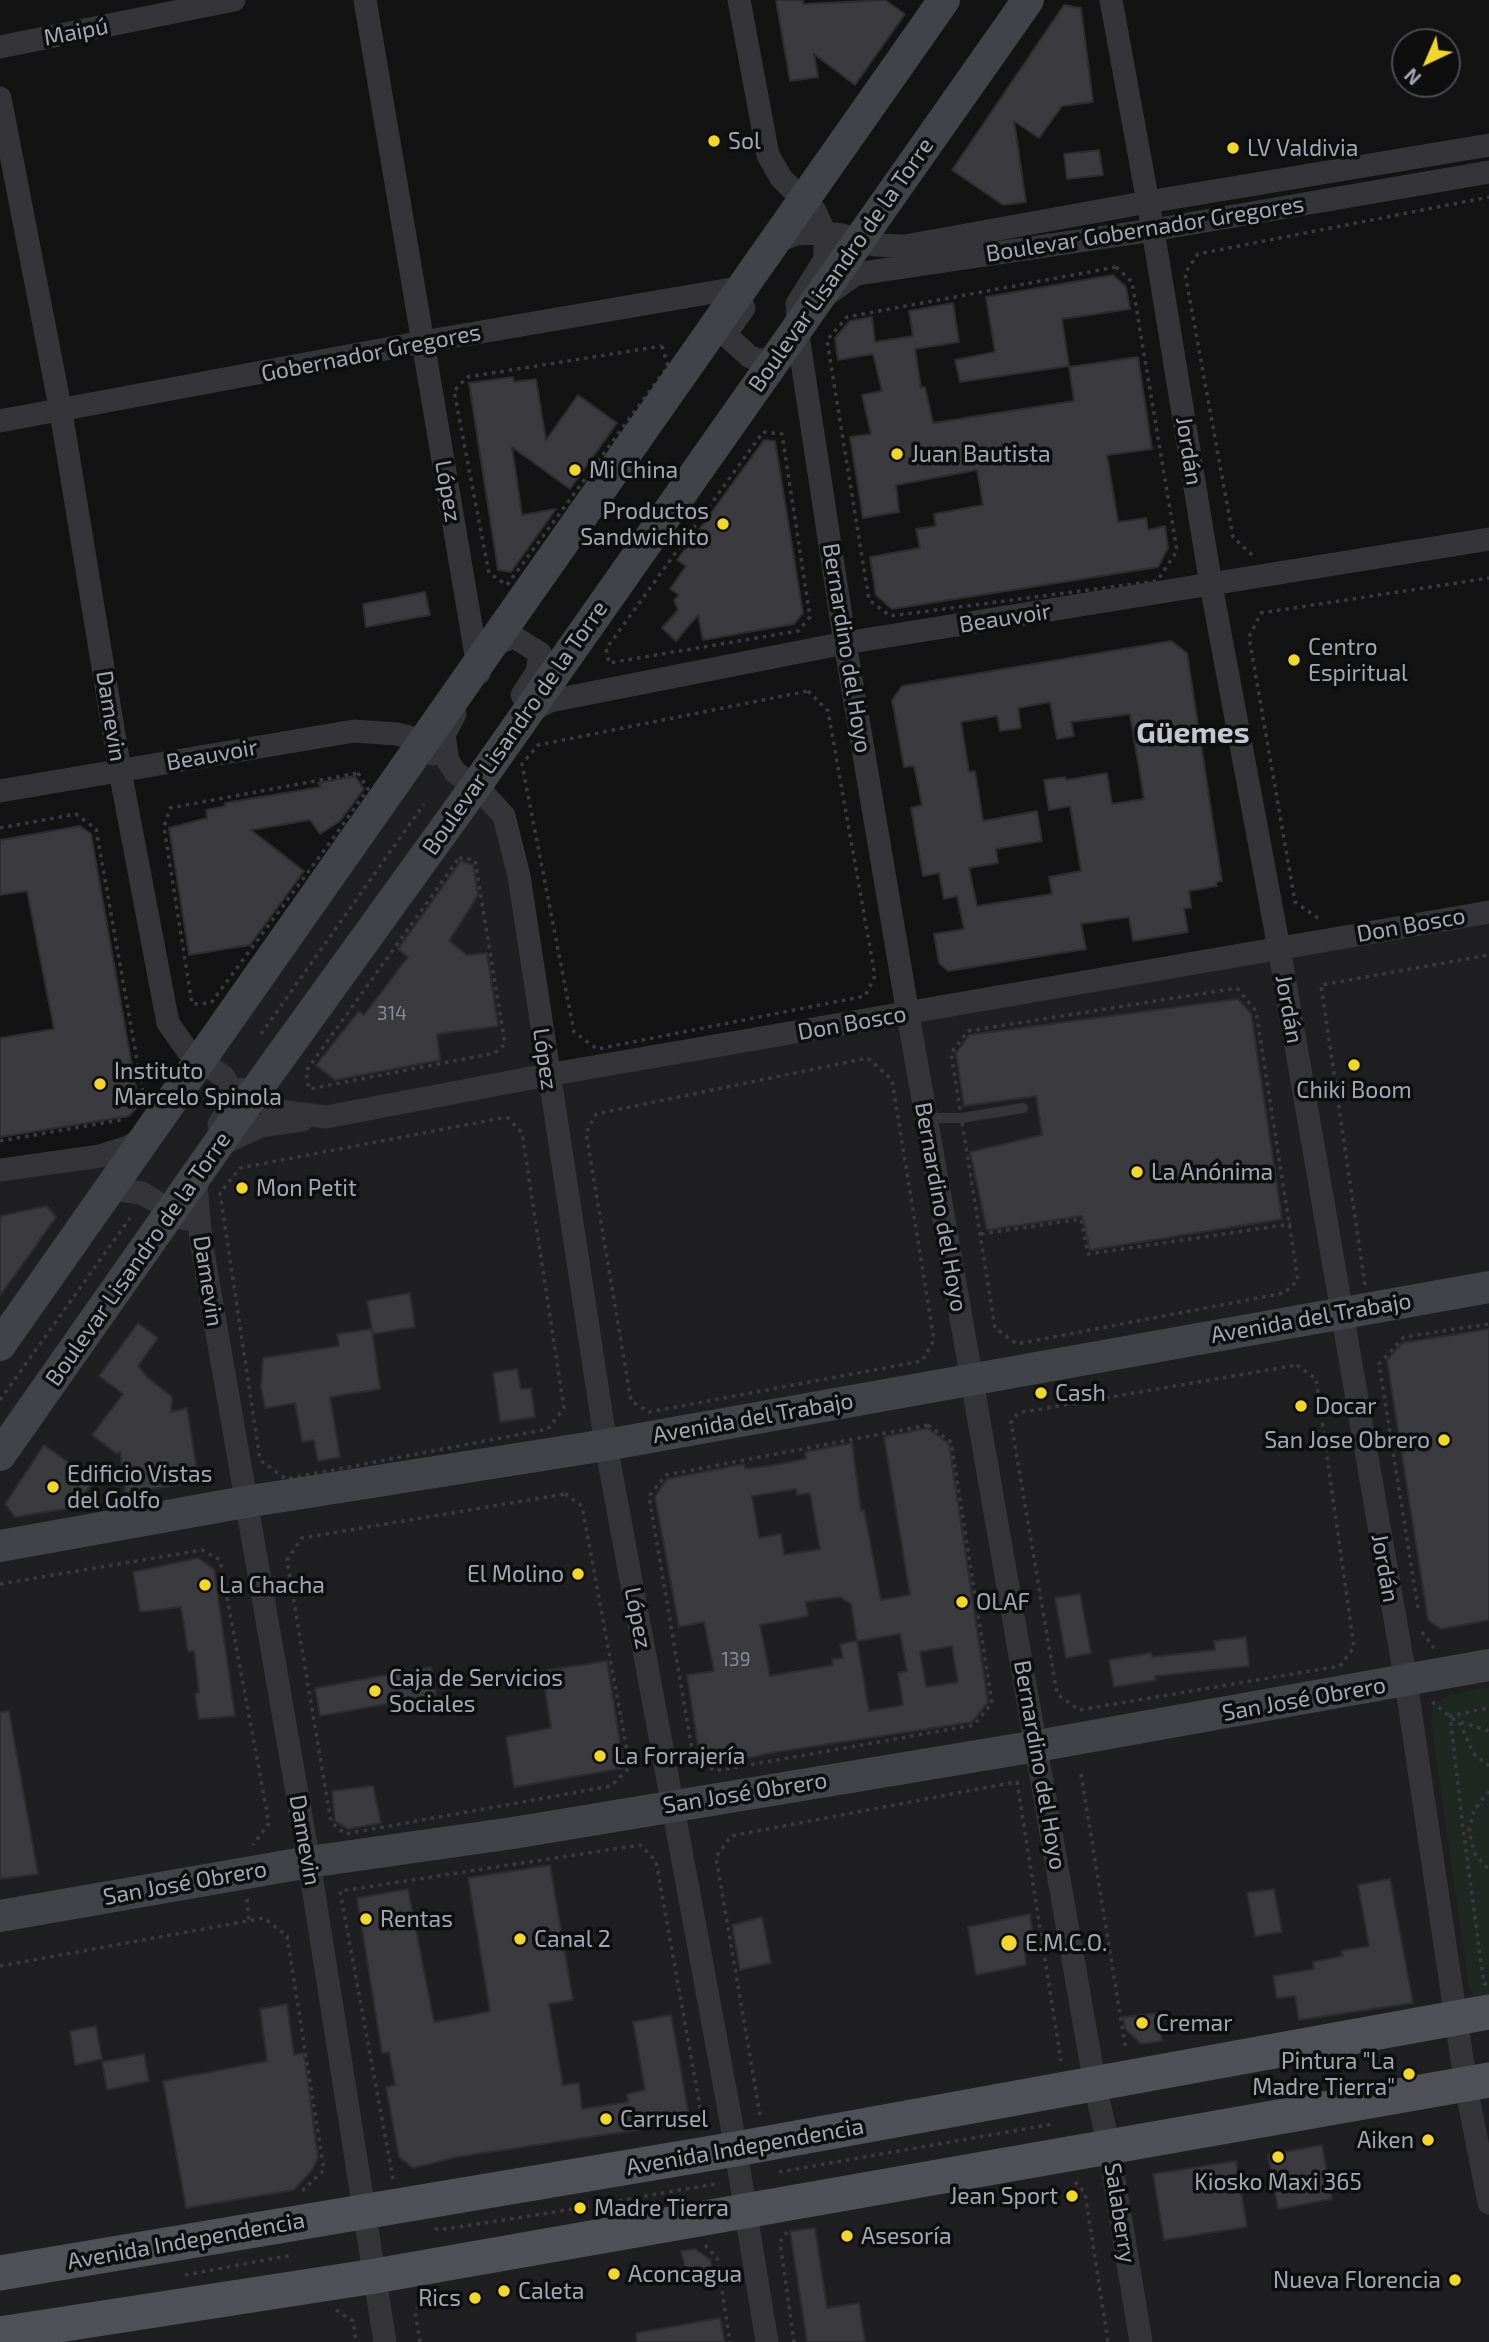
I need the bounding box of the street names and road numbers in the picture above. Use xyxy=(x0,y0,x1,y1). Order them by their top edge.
street label: Maipú xyxy=(41,12,111,52)
street label: Boulevar Lisandro de la Torre xyxy=(743,133,939,397)
street label: Boulevar Gobernador Gregores xyxy=(984,190,1306,268)
street label: Gobernador Gregores xyxy=(259,318,483,388)
street label: Jordán xyxy=(1170,415,1208,487)
street label: López xyxy=(429,458,467,524)
street label: Bernardino del Hoyo xyxy=(817,541,877,755)
street label: Boulevar Lisandro de la Torre xyxy=(417,596,613,860)
street label: Beauvoir xyxy=(957,597,1053,639)
street label: Damevin xyxy=(90,669,132,763)
street label: Beauvoir xyxy=(164,733,260,777)
street label: Don Bosco xyxy=(1354,902,1468,948)
street label: Jordán xyxy=(1269,973,1309,1045)
street label: Don Bosco xyxy=(795,1000,909,1046)
street label: López xyxy=(527,1026,563,1092)
street label: Bernardino del Hoyo xyxy=(909,1100,973,1314)
street label: Boulevar Lisandro de la Torre xyxy=(40,1127,236,1391)
street label: Damevin xyxy=(187,1234,229,1328)
street label: Avenida del Trabajo xyxy=(1208,1287,1414,1349)
street label: Avenida del Trabajo xyxy=(650,1387,856,1449)
street label: Jordán xyxy=(1365,1532,1405,1604)
street label: López xyxy=(619,1585,657,1651)
street label: Bernardino del Hoyo xyxy=(1008,1658,1072,1872)
street label: San José Obrero xyxy=(1220,1671,1388,1727)
street label: San José Obrero xyxy=(661,1766,829,1820)
street label: Damevin xyxy=(283,1793,327,1887)
street label: San José Obrero xyxy=(101,1855,269,1911)
street label: Avenida Independencia xyxy=(624,2113,866,2181)
street label: Salaberry xyxy=(1098,2161,1142,2265)
street label: Avenida Independencia xyxy=(65,2207,307,2275)

